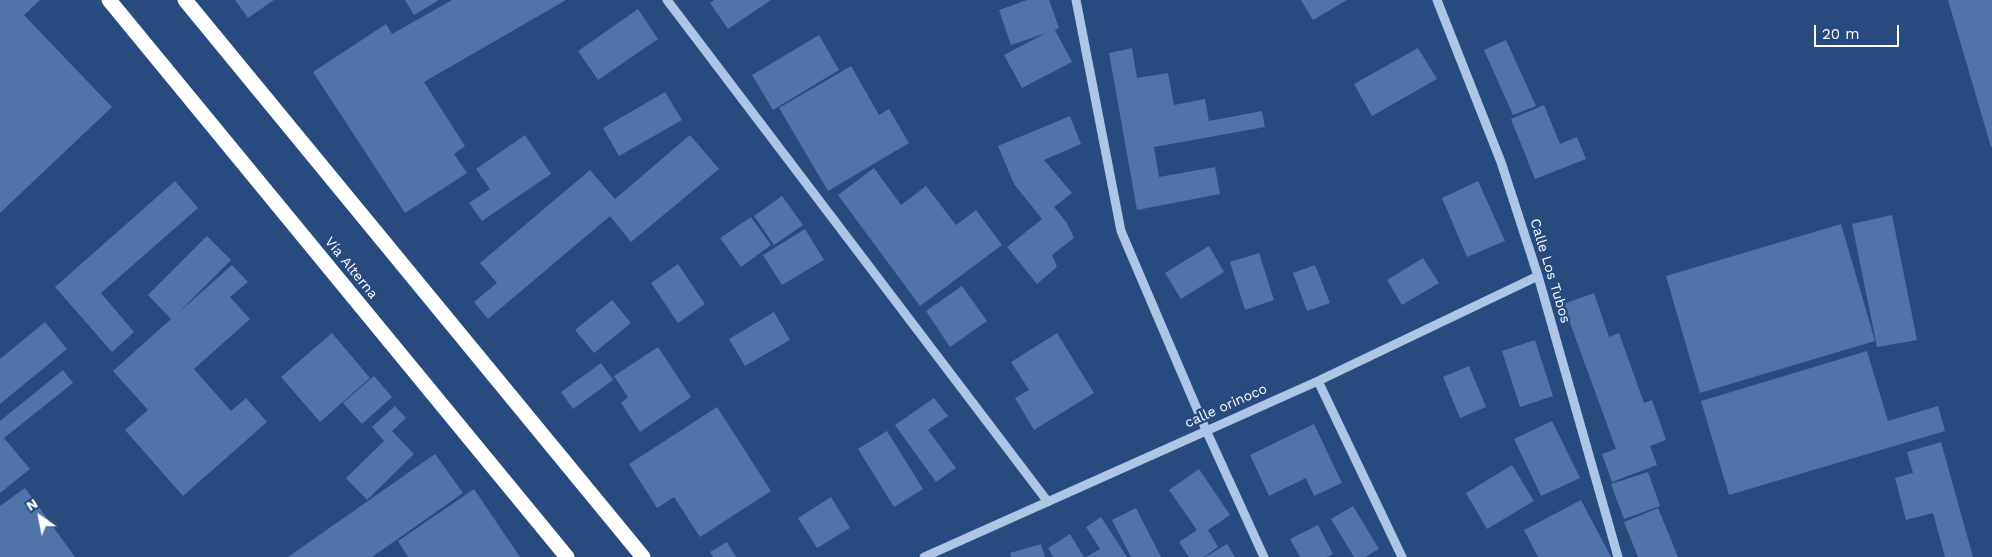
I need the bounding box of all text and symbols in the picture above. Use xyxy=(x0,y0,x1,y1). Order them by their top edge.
scale bar xyxy=(1817,15,1902,47)
text: 20 m xyxy=(1822,25,1860,43)
street label: Calle Los Tubos xyxy=(1526,217,1574,325)
street label: Vía Alterna xyxy=(321,234,381,302)
street label: calle orinoco xyxy=(1182,380,1270,432)
north arrow xyxy=(15,492,65,542)
text: N xyxy=(23,495,41,514)

